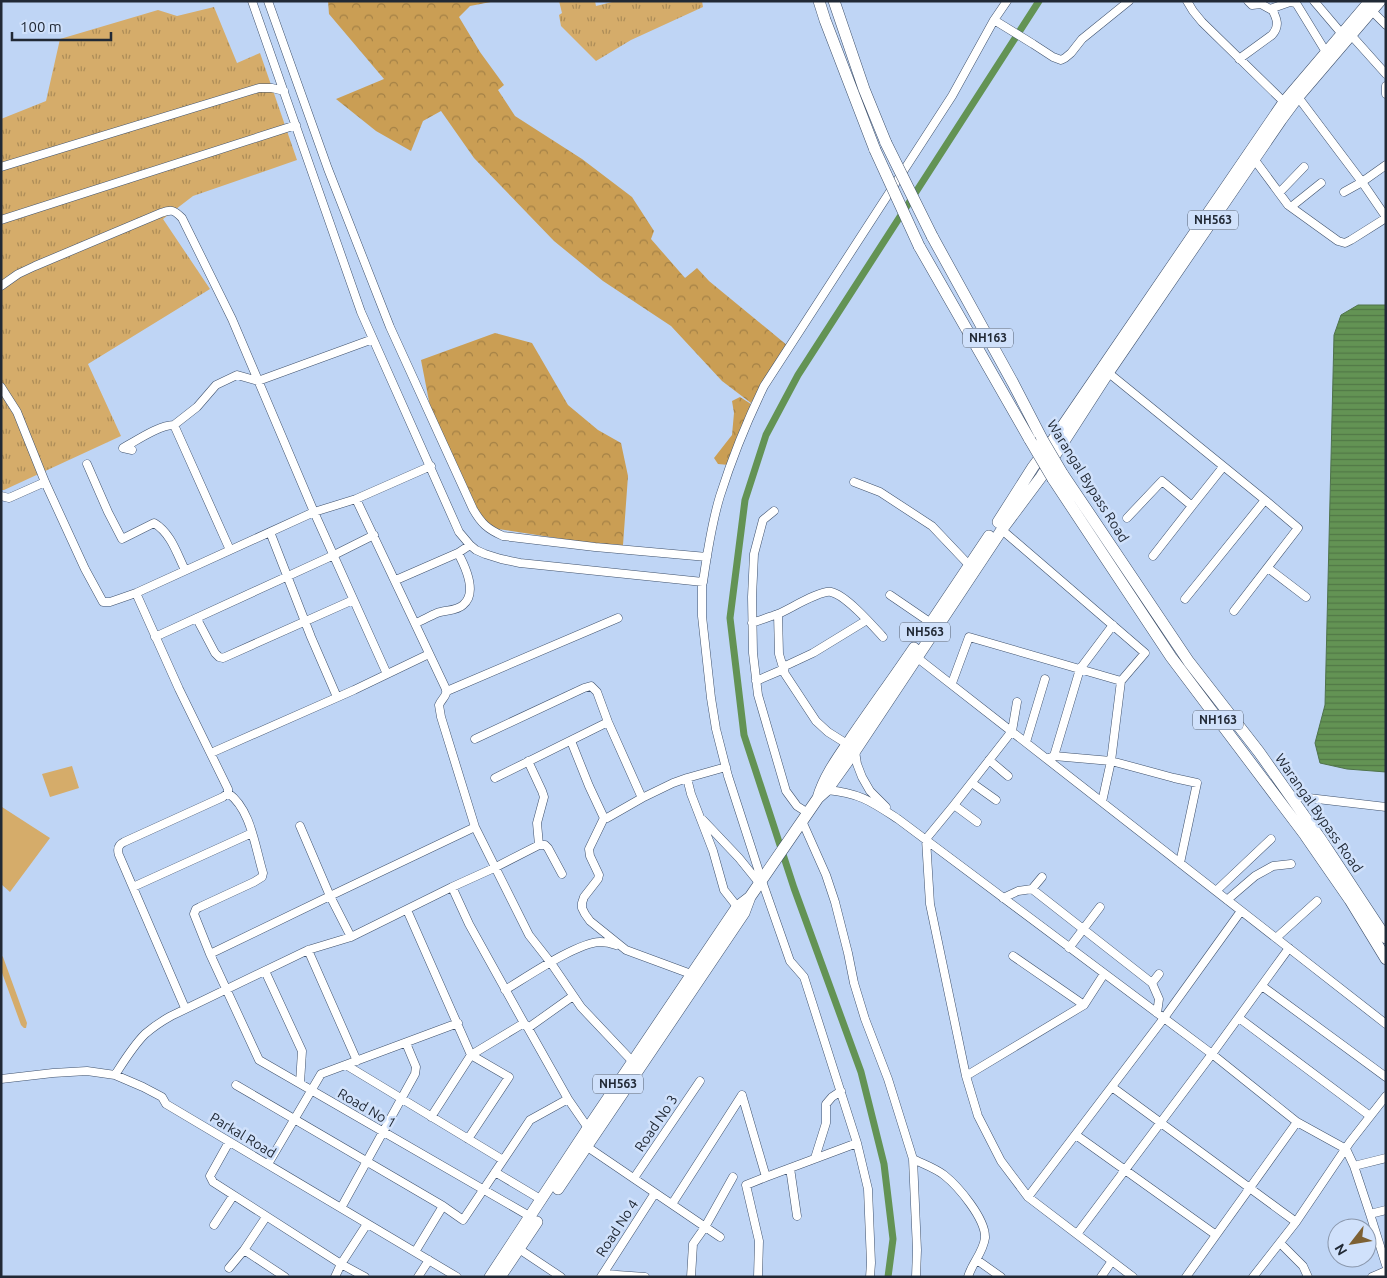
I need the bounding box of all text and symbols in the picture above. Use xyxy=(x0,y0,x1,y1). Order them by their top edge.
scale bar xyxy=(12,10,111,42)
text: 100 m xyxy=(20,18,62,35)
road number: NH563 xyxy=(1188,210,1238,230)
road number: NH163 xyxy=(963,328,1013,348)
street label: Warangal Bypass Road xyxy=(1044,417,1132,545)
road number: NH563 xyxy=(900,622,950,642)
road number: NH163 xyxy=(1193,710,1243,730)
street label: Warangal Bypass Road xyxy=(1272,751,1366,875)
road number: NH563 xyxy=(593,1074,643,1094)
street label: Road No 1 xyxy=(335,1085,399,1131)
street label: Road No 3 xyxy=(631,1092,681,1154)
street label: Parkal Road xyxy=(207,1109,279,1161)
street label: Road No 4 xyxy=(593,1196,641,1260)
north arrow xyxy=(1327,1218,1377,1268)
text: N xyxy=(1331,1241,1350,1258)

